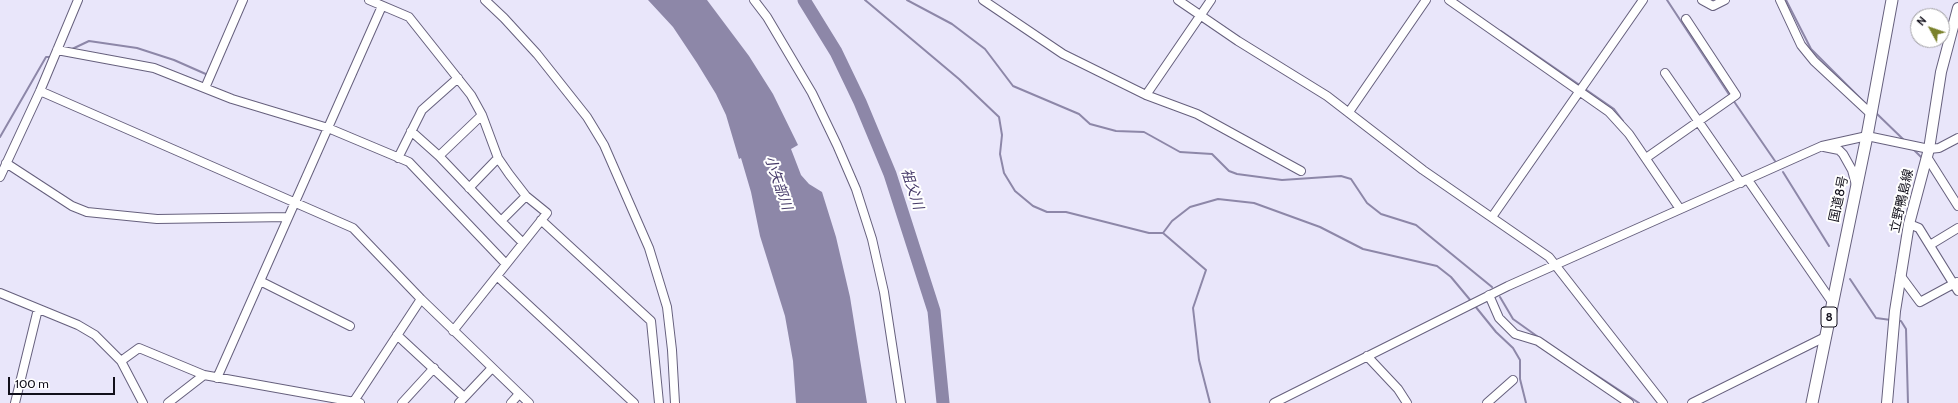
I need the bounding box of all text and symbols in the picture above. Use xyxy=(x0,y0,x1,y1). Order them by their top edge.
north arrow xyxy=(1910,8,1950,48)
text: N xyxy=(1914,13,1929,28)
water label: 小矢部川 xyxy=(761,154,795,212)
water label: 祖父川 xyxy=(898,166,926,212)
street label: 立野鴨島線 xyxy=(1887,168,1917,234)
street label: 国道8号 xyxy=(1826,174,1852,224)
road number: 8 xyxy=(1821,307,1837,327)
scale bar xyxy=(10,369,117,395)
text: 100 m xyxy=(15,376,49,391)

